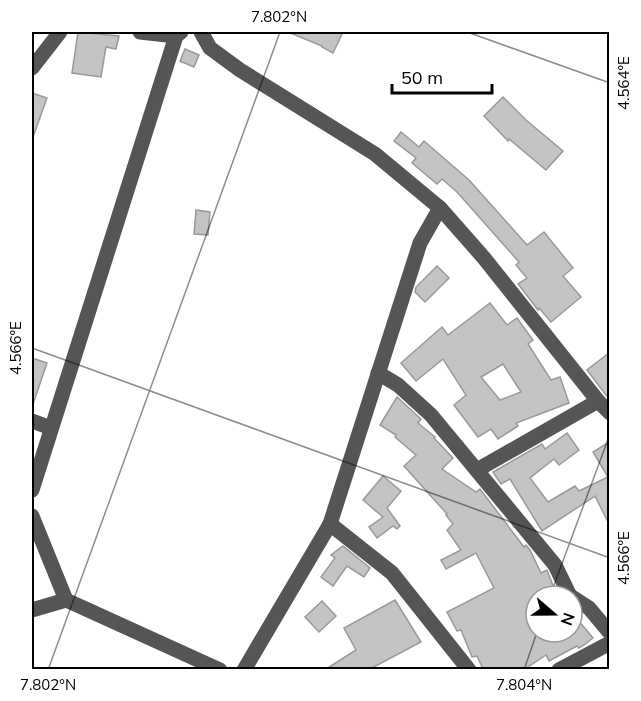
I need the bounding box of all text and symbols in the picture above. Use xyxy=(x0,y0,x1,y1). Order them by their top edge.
text: 7.802°N xyxy=(251,7,307,26)
text: 4.564°E xyxy=(614,56,633,110)
scale bar xyxy=(392,57,492,95)
text: 50 m xyxy=(401,66,443,89)
text: 4.566°E xyxy=(6,321,25,375)
text: 4.566°E xyxy=(614,531,633,585)
north arrow xyxy=(524,584,584,644)
text: N xyxy=(557,610,580,628)
text: 7.802°N xyxy=(20,675,76,694)
text: 7.804°N xyxy=(496,675,552,694)

